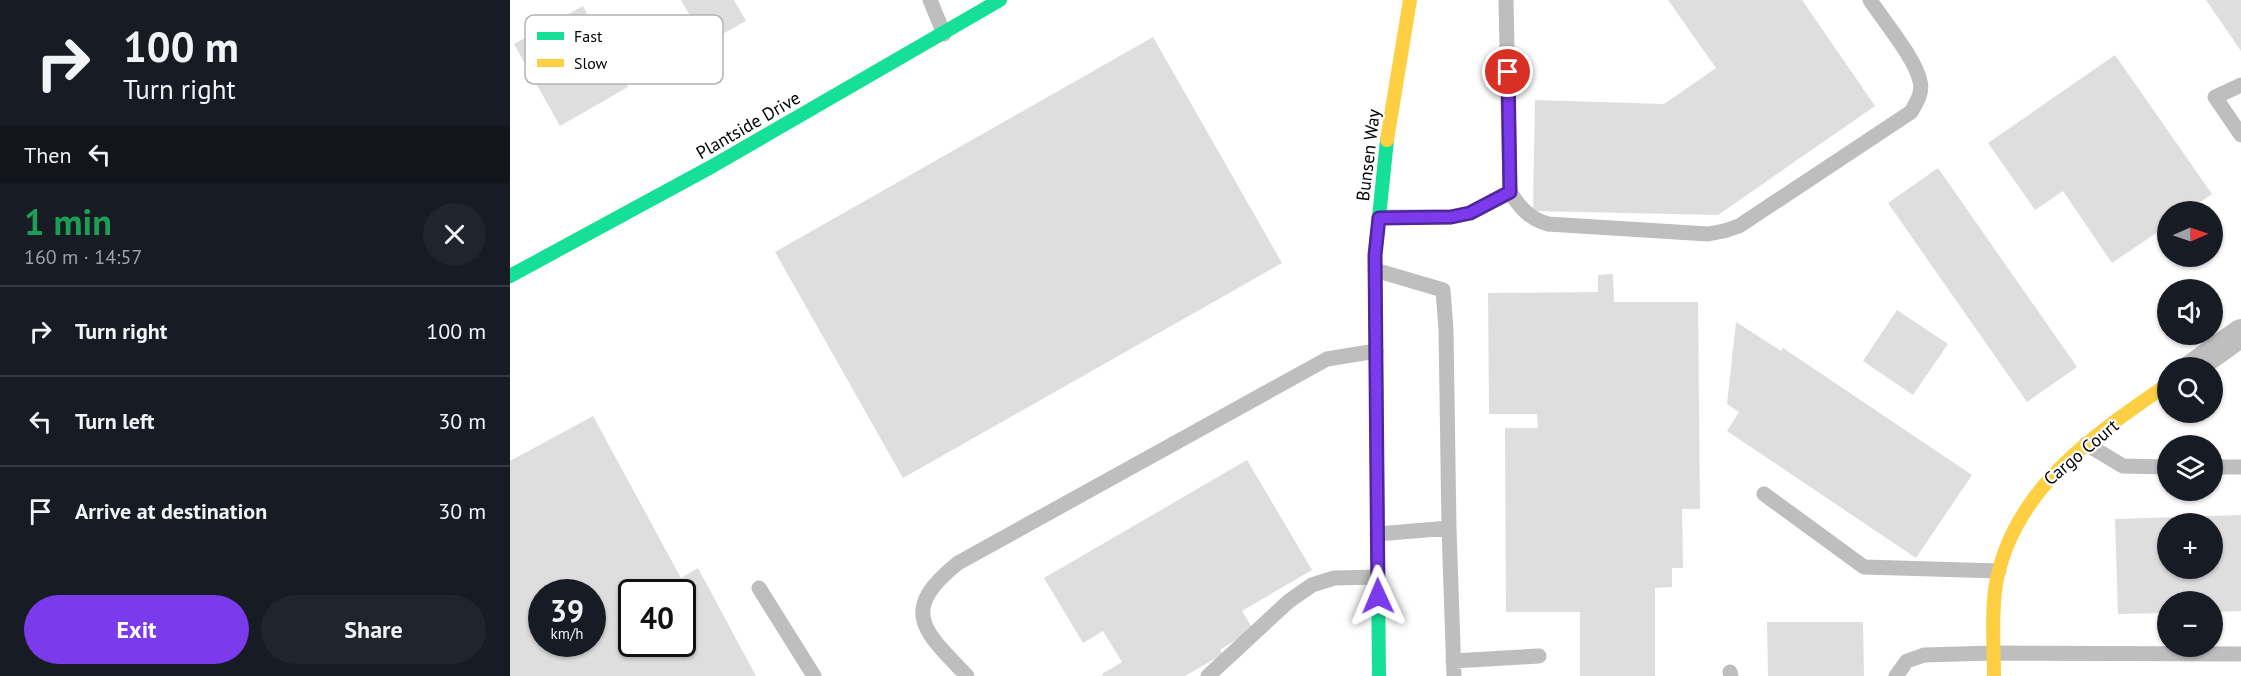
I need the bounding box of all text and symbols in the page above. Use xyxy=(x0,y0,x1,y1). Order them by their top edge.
legend xyxy=(525,15,723,84)
text: 100 m xyxy=(123,19,239,74)
icon: right xyxy=(24,24,102,102)
text: Fast xyxy=(574,26,603,46)
pin xyxy=(1482,46,1533,97)
text: Slow xyxy=(574,53,608,73)
icon: arrive xyxy=(1491,55,1524,88)
text: Turn right xyxy=(123,72,236,106)
street label: Plantside Drive xyxy=(692,86,804,164)
street label: Bunsen Way xyxy=(1351,107,1385,202)
icon: left xyxy=(83,138,116,171)
text: Then xyxy=(24,141,71,169)
text: 1 min xyxy=(24,198,112,245)
north arrow xyxy=(2157,201,2223,267)
map controls xyxy=(2157,201,2223,657)
button: close xyxy=(423,203,486,266)
text: 160 m · 14:57 xyxy=(24,244,142,270)
button: sound xyxy=(2157,279,2223,345)
icon: right xyxy=(24,315,57,348)
text: Turn right xyxy=(75,317,167,345)
text: 100 m xyxy=(426,317,486,345)
button: search xyxy=(2157,357,2223,423)
icon: left xyxy=(24,405,57,438)
text: Turn left xyxy=(75,407,155,435)
text: 30 m xyxy=(438,407,486,435)
street label: Cargo Court xyxy=(2039,414,2123,490)
button: layers xyxy=(2157,435,2223,501)
icon: arrive xyxy=(24,495,57,528)
text: Arrive at destination xyxy=(75,497,267,525)
text: 30 m xyxy=(438,497,486,525)
button: + xyxy=(2157,513,2223,579)
position arrow xyxy=(1346,564,1410,628)
speed limit sign: 40 xyxy=(618,579,696,657)
text: 39 xyxy=(550,591,584,630)
button: − xyxy=(2157,591,2223,657)
button: Exit xyxy=(24,595,249,664)
button: Share xyxy=(261,595,486,664)
text: km/h xyxy=(551,624,583,643)

